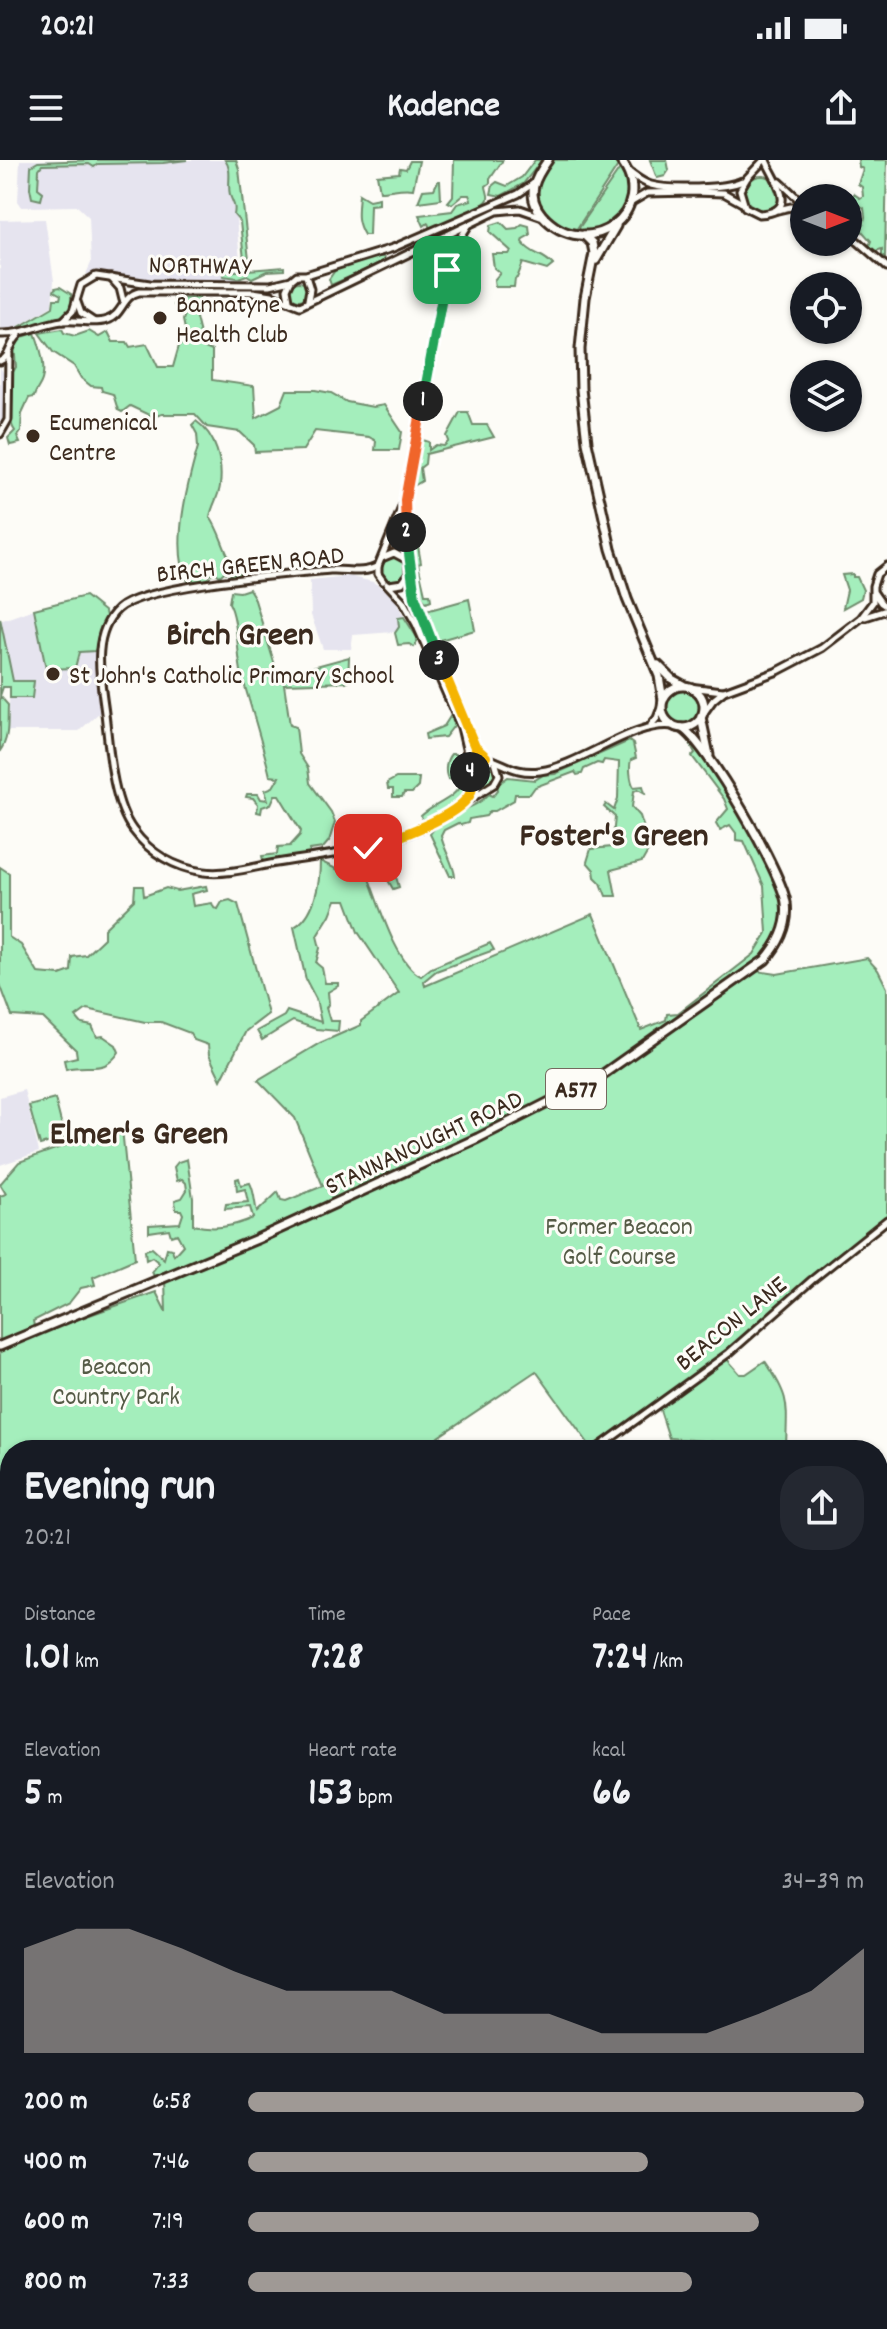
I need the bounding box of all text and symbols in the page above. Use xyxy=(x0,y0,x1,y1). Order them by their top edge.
text: 20:21 xyxy=(40,7,94,50)
text: Kadence xyxy=(387,82,500,134)
icon: menu xyxy=(24,86,68,130)
icon: share xyxy=(819,86,863,130)
north arrow xyxy=(790,184,862,256)
map controls xyxy=(790,184,862,432)
pin xyxy=(413,236,481,304)
street label: NORTHWAY xyxy=(148,248,253,287)
icon: arrive xyxy=(425,248,469,292)
button: locate xyxy=(790,272,862,344)
place label: Bannatyne Health Club xyxy=(176,288,288,355)
marker: Bannatyne Health Club xyxy=(151,309,169,327)
button: layers xyxy=(790,360,862,432)
pin: 1 xyxy=(403,381,443,421)
text: 1 xyxy=(421,385,425,416)
place label: Ecumenical Centre xyxy=(49,406,157,473)
marker: Ecumenical Centre xyxy=(24,427,42,445)
pin: 2 xyxy=(386,512,426,552)
text: 2 xyxy=(401,516,411,547)
street label: BIRCH GREEN ROAD xyxy=(155,538,346,595)
district label: Birch Green xyxy=(166,613,314,662)
pin: 3 xyxy=(419,640,459,680)
text: 3 xyxy=(434,644,444,675)
place label: St John's Catholic Primary School xyxy=(69,659,394,696)
marker: St John's Catholic Primary School xyxy=(44,665,62,683)
pin: 4 xyxy=(450,752,490,792)
text: 4 xyxy=(465,756,475,787)
pin xyxy=(334,814,402,882)
district label: Foster's Green xyxy=(520,814,708,863)
icon: check xyxy=(346,826,390,870)
road number: A577 xyxy=(546,1069,606,1109)
street label: STANNANOUGHT ROAD xyxy=(320,1082,529,1206)
district label: Elmer's Green xyxy=(50,1112,228,1161)
park label: Former Beacon Golf Course xyxy=(545,1210,693,1277)
street label: BEACON LANE xyxy=(668,1268,796,1381)
park label: Beacon Country Park xyxy=(52,1350,180,1417)
text: Evening run xyxy=(24,1458,215,1521)
button: share xyxy=(780,1466,864,1550)
text: 20:21 xyxy=(24,1520,71,1557)
text: Distance xyxy=(24,1600,96,1631)
text: Time xyxy=(308,1600,346,1631)
text: Pace xyxy=(592,1600,631,1631)
text: 1.01 xyxy=(24,1631,70,1688)
text: 7:28 xyxy=(308,1631,363,1688)
text: 7:24 xyxy=(592,1631,648,1688)
text: km xyxy=(70,1647,99,1678)
text: /km xyxy=(648,1647,684,1678)
text: Elevation xyxy=(24,1736,101,1767)
text: Heart rate xyxy=(308,1736,397,1767)
text: kcal xyxy=(592,1736,625,1767)
text: 5 xyxy=(24,1767,43,1824)
text: 153 xyxy=(308,1767,353,1824)
text: 66 xyxy=(592,1767,631,1824)
text: m xyxy=(43,1783,63,1814)
text: bpm xyxy=(353,1783,393,1814)
text: Elevation xyxy=(24,1864,114,1901)
text: 34–39 m xyxy=(782,1864,864,1901)
text: 200 m xyxy=(24,2084,88,2121)
text: 6:58 xyxy=(152,2084,192,2121)
text: 400 m xyxy=(24,2144,87,2181)
text: 7:46 xyxy=(152,2144,190,2181)
text: 600 m xyxy=(24,2204,89,2241)
text: 7:19 xyxy=(152,2204,184,2241)
text: 800 m xyxy=(24,2264,87,2301)
text: 7:33 xyxy=(152,2264,189,2301)

